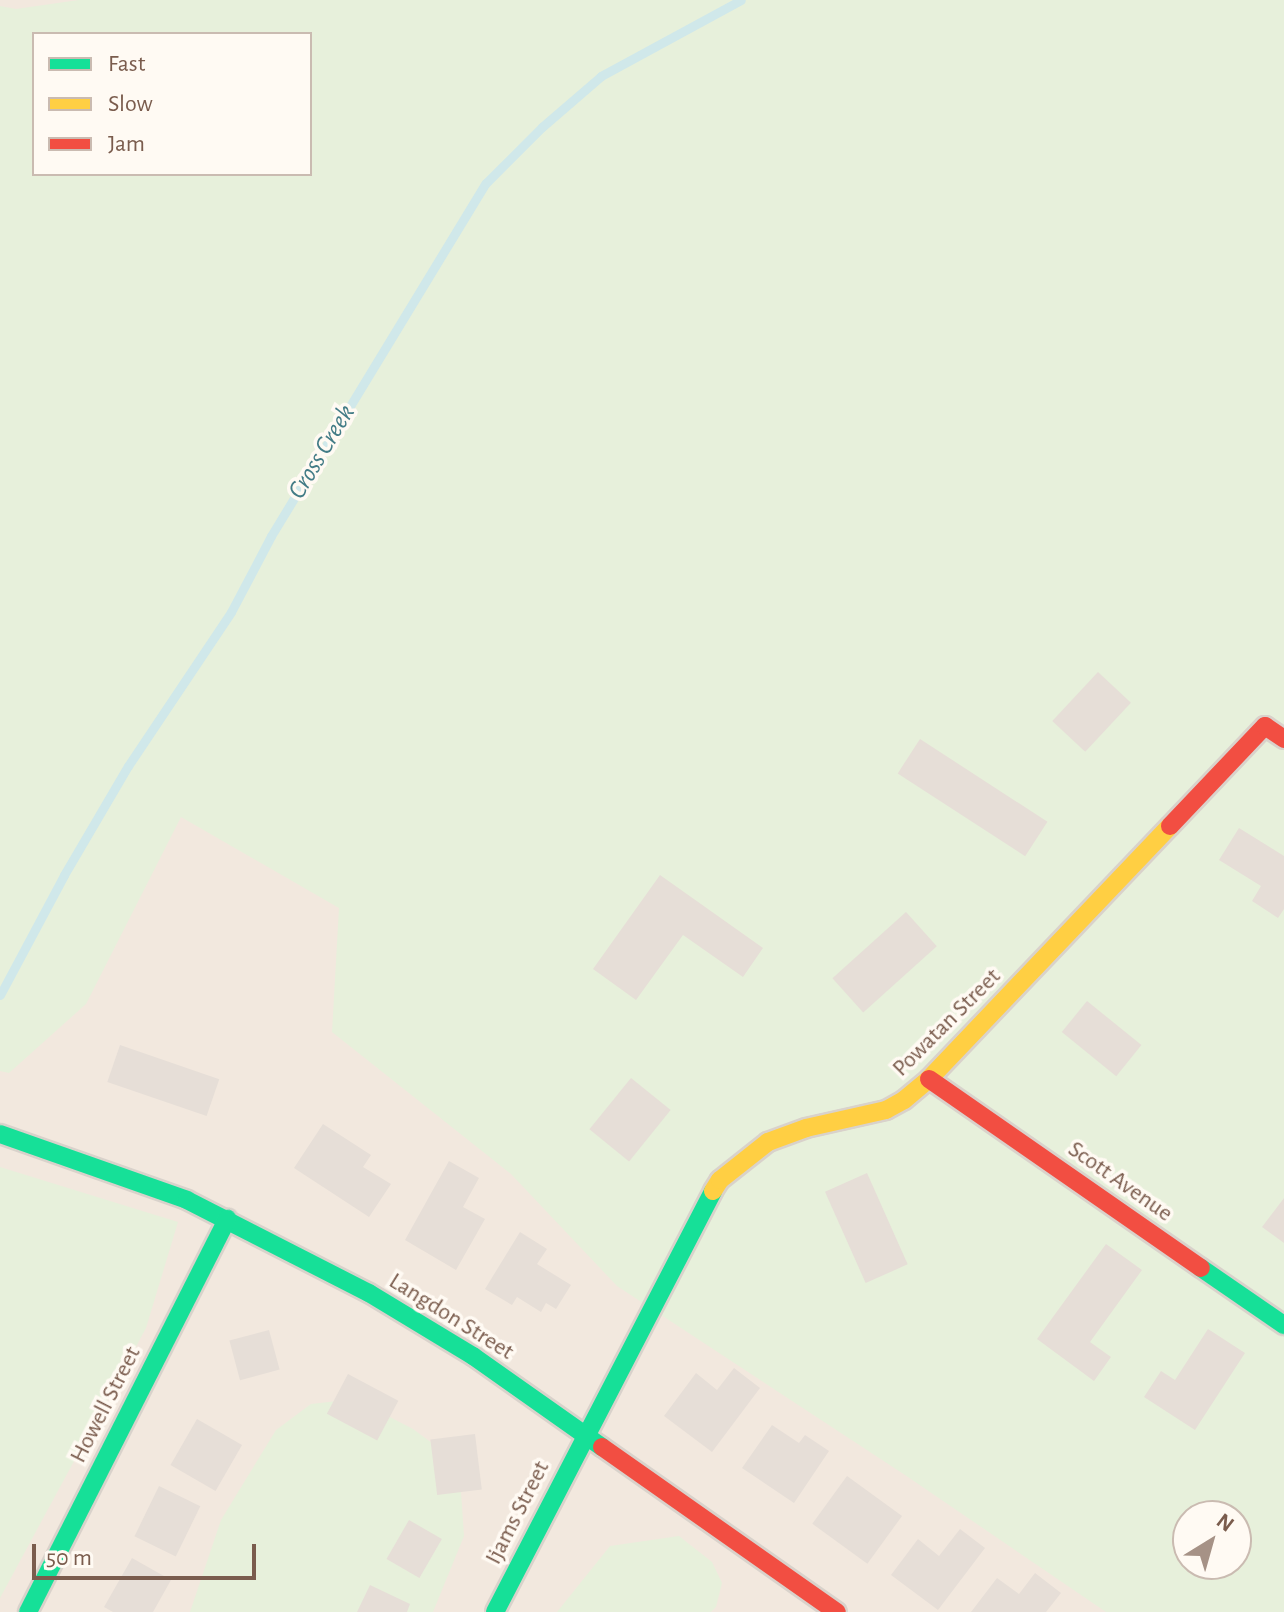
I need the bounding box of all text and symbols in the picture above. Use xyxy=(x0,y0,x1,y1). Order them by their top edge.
legend xyxy=(32,32,312,176)
text: Fast xyxy=(108,52,145,76)
text: Slow xyxy=(108,92,153,116)
text: Jam xyxy=(108,132,145,156)
water label: Cross Creek xyxy=(282,399,362,505)
street label: Powatan Street xyxy=(887,963,1007,1083)
street label: Scott Avenue xyxy=(1062,1135,1178,1229)
street label: Langdon Street xyxy=(383,1267,519,1367)
street label: Howell Street xyxy=(64,1342,148,1468)
street label: Ijams Street xyxy=(480,1456,556,1570)
north arrow xyxy=(1172,1500,1252,1580)
text: N xyxy=(1213,1509,1238,1536)
scale bar xyxy=(36,1528,260,1578)
text: 50 m xyxy=(46,1546,92,1570)

